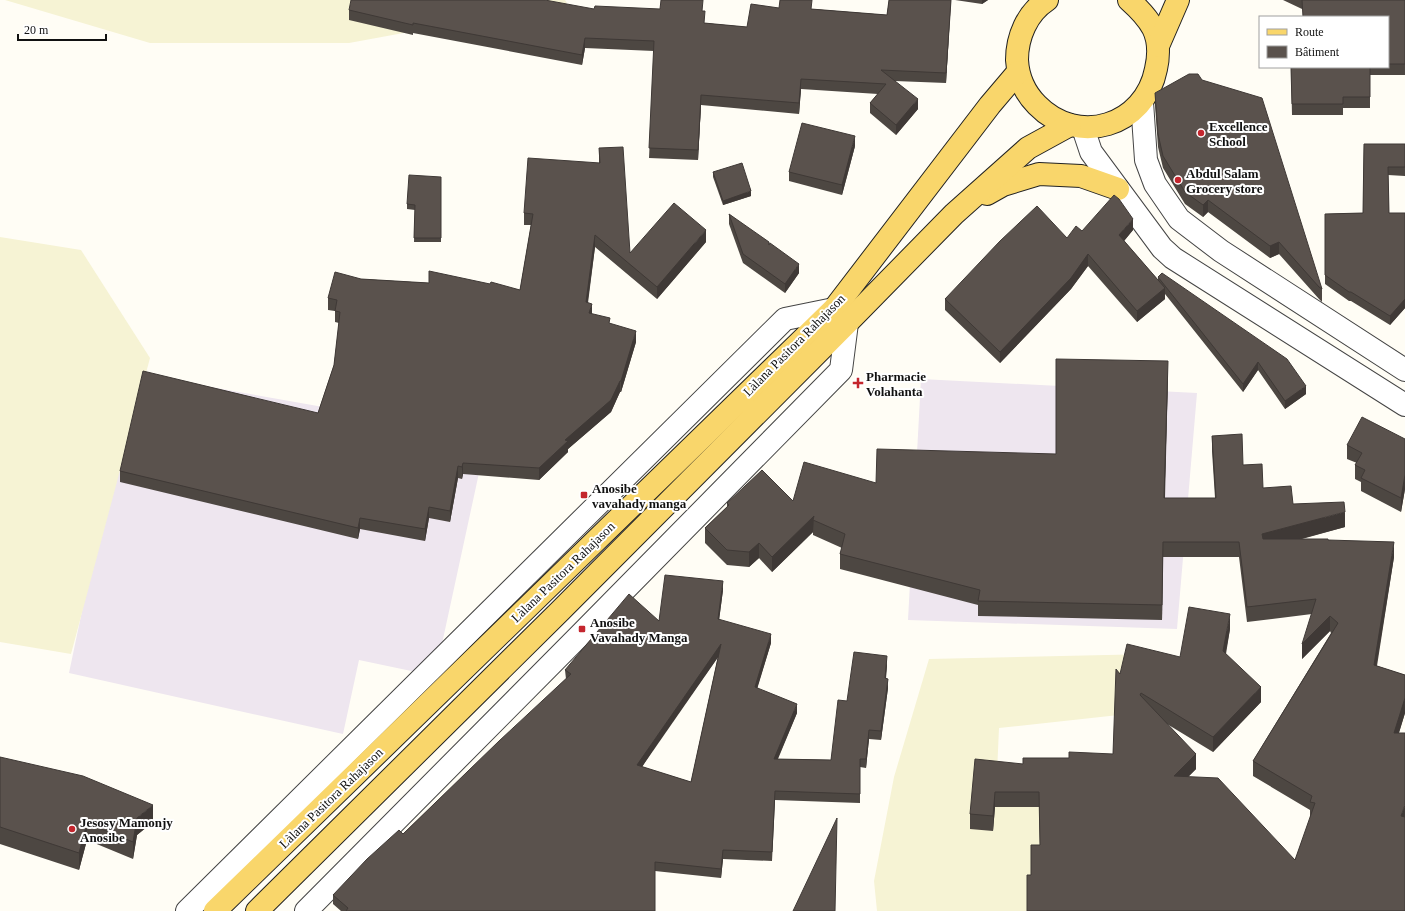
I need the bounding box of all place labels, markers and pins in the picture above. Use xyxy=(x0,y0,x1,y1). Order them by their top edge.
place label: Excellence School xyxy=(1209,119,1268,149)
marker: Excellence School xyxy=(1196,128,1206,138)
place label: Abdul Salam Grocery store xyxy=(1186,166,1263,196)
marker: Abdul Salam Grocery store xyxy=(1173,175,1183,185)
place label: Pharmacie Volahanta xyxy=(866,369,926,399)
marker: Pharmacie Volahanta xyxy=(853,378,863,388)
place label: Anosibe vavahady manga xyxy=(592,481,687,511)
marker: Anosibe vavahady manga xyxy=(579,490,589,500)
place label: Anosibe Vavahady Manga xyxy=(590,615,688,645)
marker: Anosibe Vavahady Manga xyxy=(577,624,587,634)
place label: Jesosy Mamonjy Anosibe xyxy=(80,815,173,845)
marker: Jesosy Mamonjy Anosibe xyxy=(67,824,77,834)

